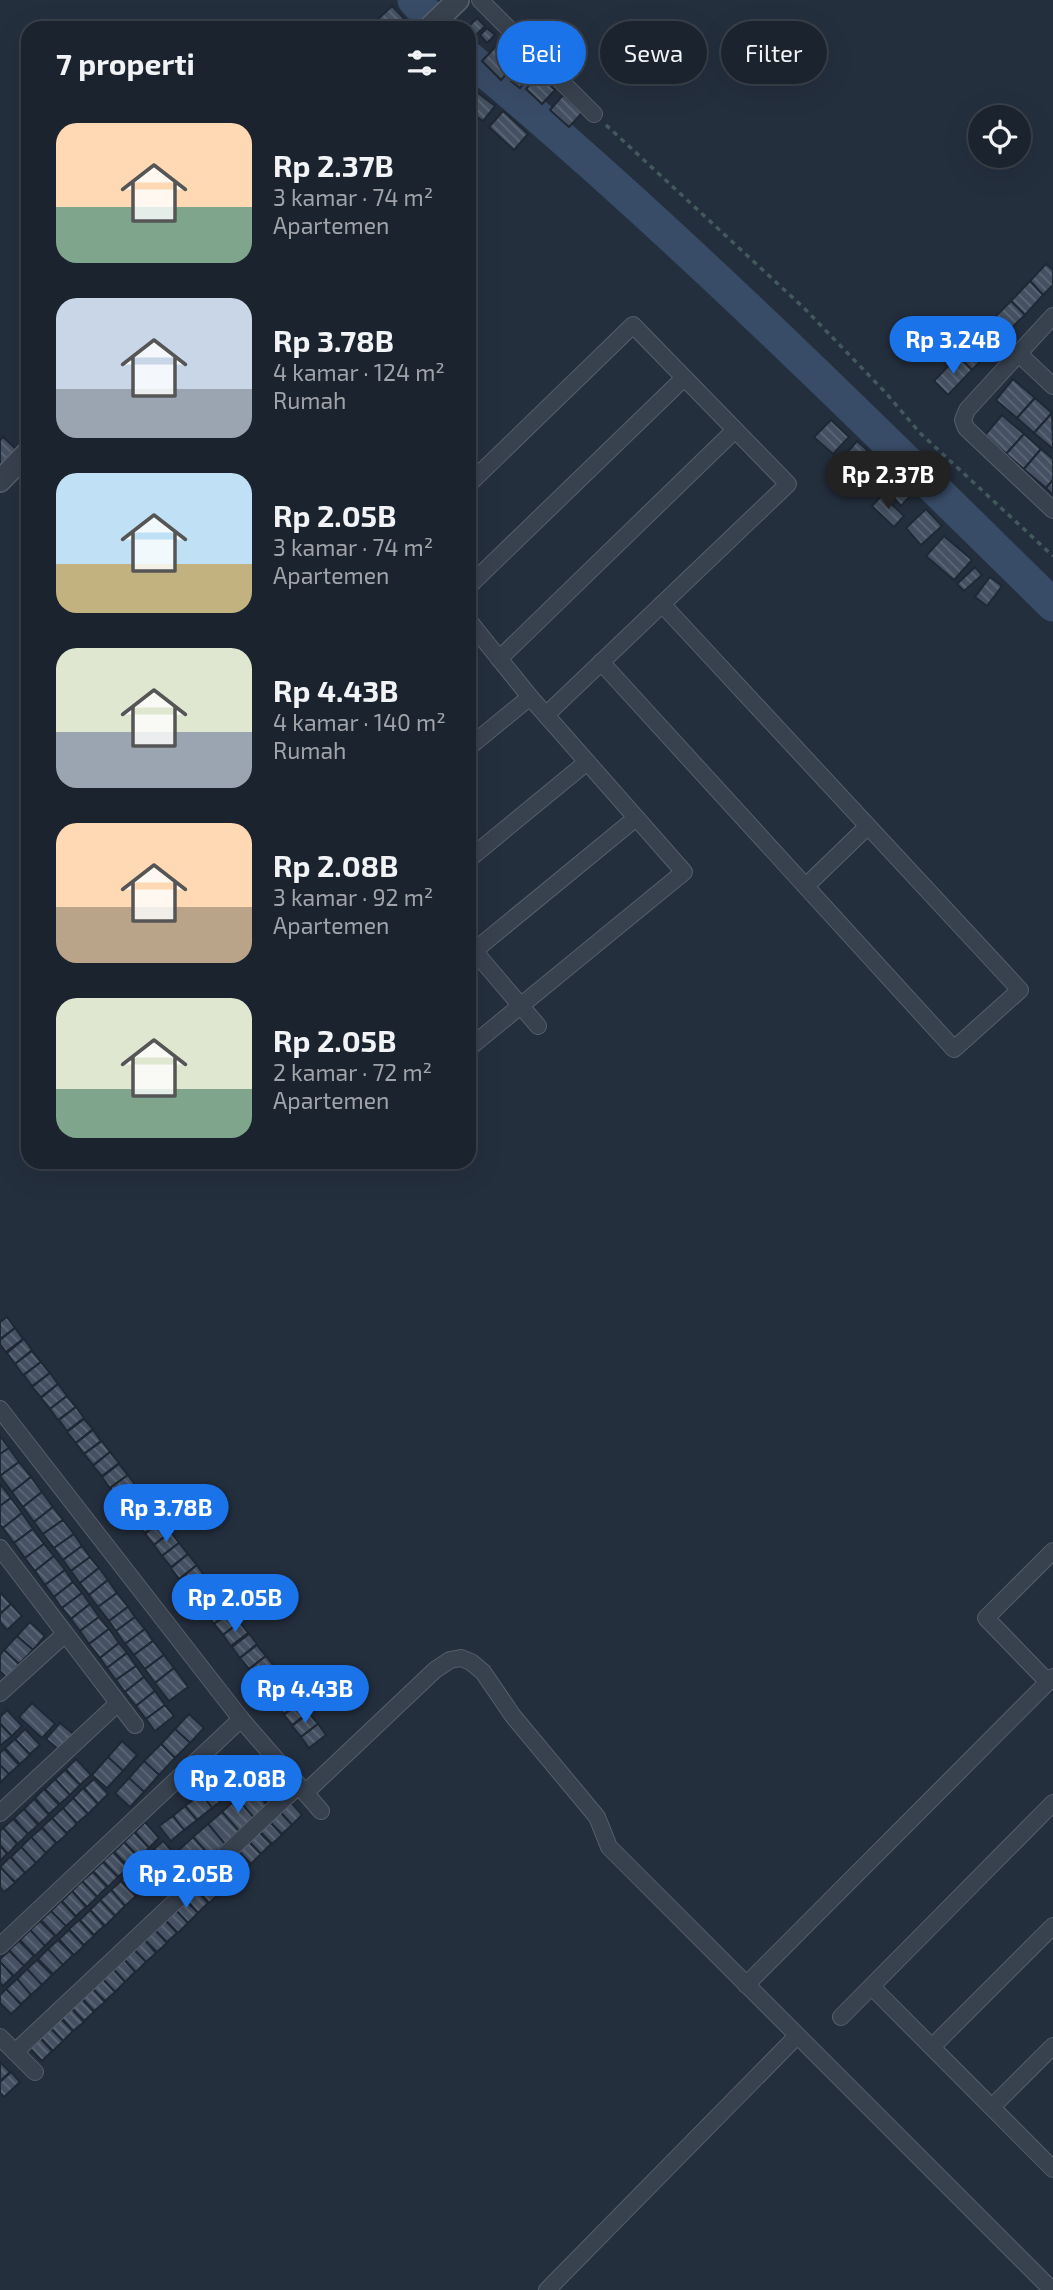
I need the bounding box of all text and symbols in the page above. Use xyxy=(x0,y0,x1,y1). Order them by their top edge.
chip: Beli xyxy=(497,21,586,84)
chip: Sewa xyxy=(600,21,707,84)
chip: Filter xyxy=(721,21,827,84)
icon: filters xyxy=(403,44,441,82)
text: 7 properti xyxy=(56,45,195,81)
map controls xyxy=(968,105,1031,168)
button: locate xyxy=(968,105,1031,168)
text: Rp 2.37B xyxy=(273,147,394,183)
icon: home xyxy=(112,151,196,235)
text: 3 kamar · 74 m² xyxy=(273,183,433,211)
text: Apartemen xyxy=(273,211,389,239)
pin: Rp 3.24B xyxy=(881,316,1025,376)
text: Rp 3.78B xyxy=(273,322,394,358)
text: Rp 3.24B xyxy=(905,325,1001,353)
icon: home xyxy=(112,326,196,410)
text: 4 kamar · 124 m² xyxy=(273,358,445,386)
text: Rumah xyxy=(273,386,346,414)
pin: Rp 2.37B xyxy=(816,452,960,511)
text: Rp 2.37B xyxy=(842,460,934,488)
text: Rp 2.05B xyxy=(273,497,396,533)
icon: home xyxy=(112,501,196,585)
text: 3 kamar · 74 m² xyxy=(273,533,433,561)
text: Apartemen xyxy=(273,561,389,589)
text: Rp 4.43B xyxy=(273,672,399,708)
icon: home xyxy=(112,676,196,760)
text: 4 kamar · 140 m² xyxy=(273,708,446,736)
text: Rumah xyxy=(273,736,346,764)
text: Rp 2.08B xyxy=(273,847,398,883)
icon: home xyxy=(112,851,196,935)
text: 3 kamar · 92 m² xyxy=(273,883,433,911)
text: Apartemen xyxy=(273,911,389,939)
text: Rp 2.05B xyxy=(273,1022,396,1058)
icon: home xyxy=(112,1026,196,1110)
text: 2 kamar · 72 m² xyxy=(273,1058,432,1086)
text: Apartemen xyxy=(273,1086,389,1114)
pin: Rp 3.78B xyxy=(94,1484,238,1544)
text: Rp 3.78B xyxy=(120,1493,212,1521)
pin: Rp 2.05B xyxy=(163,1574,307,1634)
text: Rp 2.05B xyxy=(188,1583,282,1611)
pin: Rp 4.43B xyxy=(233,1666,377,1725)
text: Rp 4.43B xyxy=(257,1674,353,1702)
pin: Rp 2.08B xyxy=(166,1756,310,1815)
text: Rp 2.08B xyxy=(190,1764,286,1792)
pin: Rp 2.05B xyxy=(114,1850,258,1910)
text: Rp 2.05B xyxy=(139,1859,233,1887)

